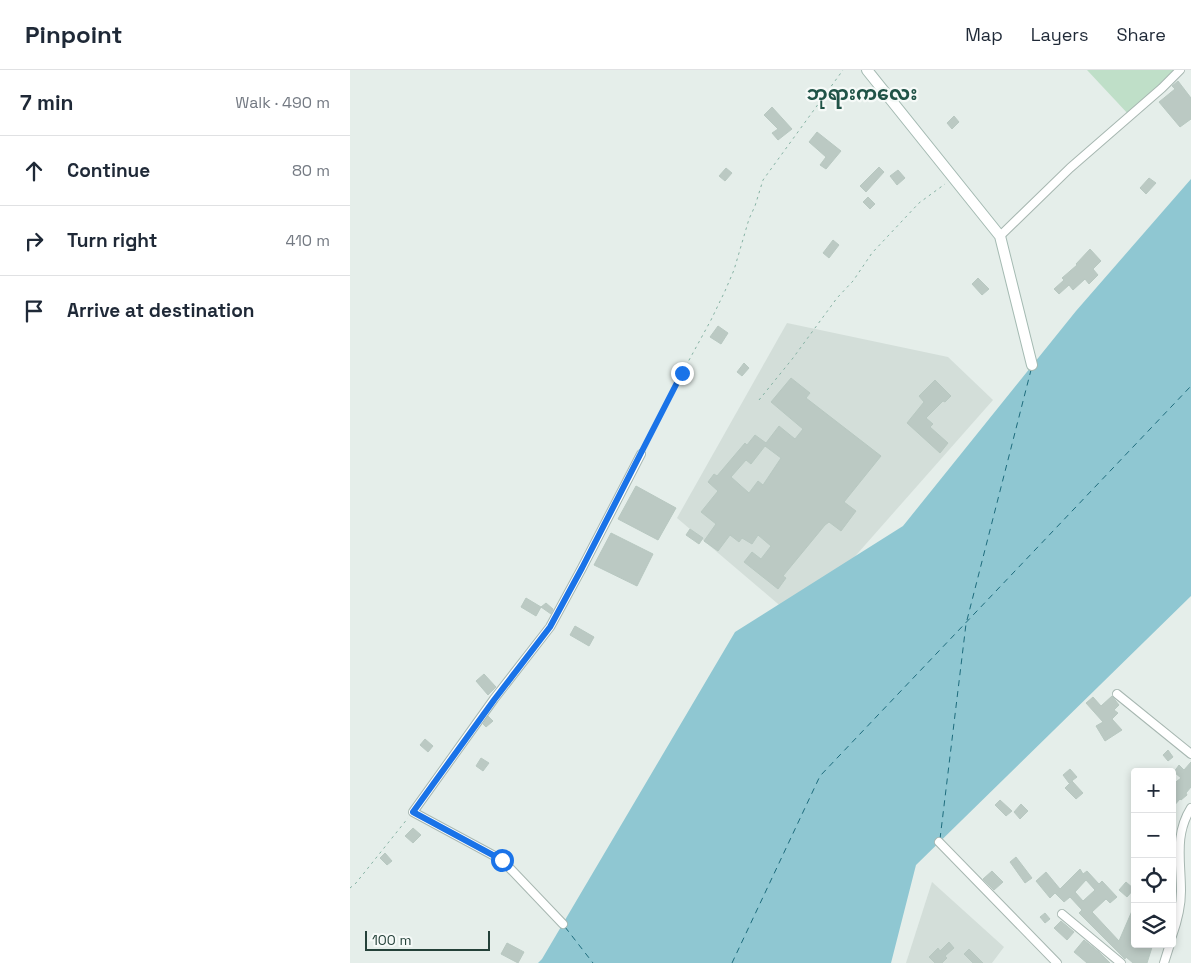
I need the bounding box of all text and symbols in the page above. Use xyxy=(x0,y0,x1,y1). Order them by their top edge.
text: Pinpoint xyxy=(25,19,122,50)
text: Map xyxy=(965,23,1003,46)
text: Layers xyxy=(1031,23,1088,46)
text: Share xyxy=(1116,23,1166,46)
district label: ဘုရားကလေး xyxy=(807,81,917,109)
text: 7 min xyxy=(20,89,73,116)
text: Walk · 490 m xyxy=(235,92,330,113)
icon: ahead xyxy=(20,157,48,185)
text: Continue xyxy=(67,158,150,183)
text: 80 m xyxy=(292,160,330,181)
icon: right xyxy=(20,227,48,255)
text: Turn right xyxy=(67,228,157,253)
text: 410 m xyxy=(286,230,330,251)
icon: arrive xyxy=(20,297,48,325)
text: Arrive at destination xyxy=(67,298,255,323)
route end xyxy=(671,362,694,385)
map controls xyxy=(1131,768,1176,948)
button: + xyxy=(1131,768,1176,813)
button: − xyxy=(1131,813,1176,858)
route start xyxy=(491,849,514,872)
button: locate xyxy=(1131,858,1176,903)
button: layers xyxy=(1131,903,1176,948)
scale bar xyxy=(365,928,490,951)
text: 100 m xyxy=(372,931,411,949)

